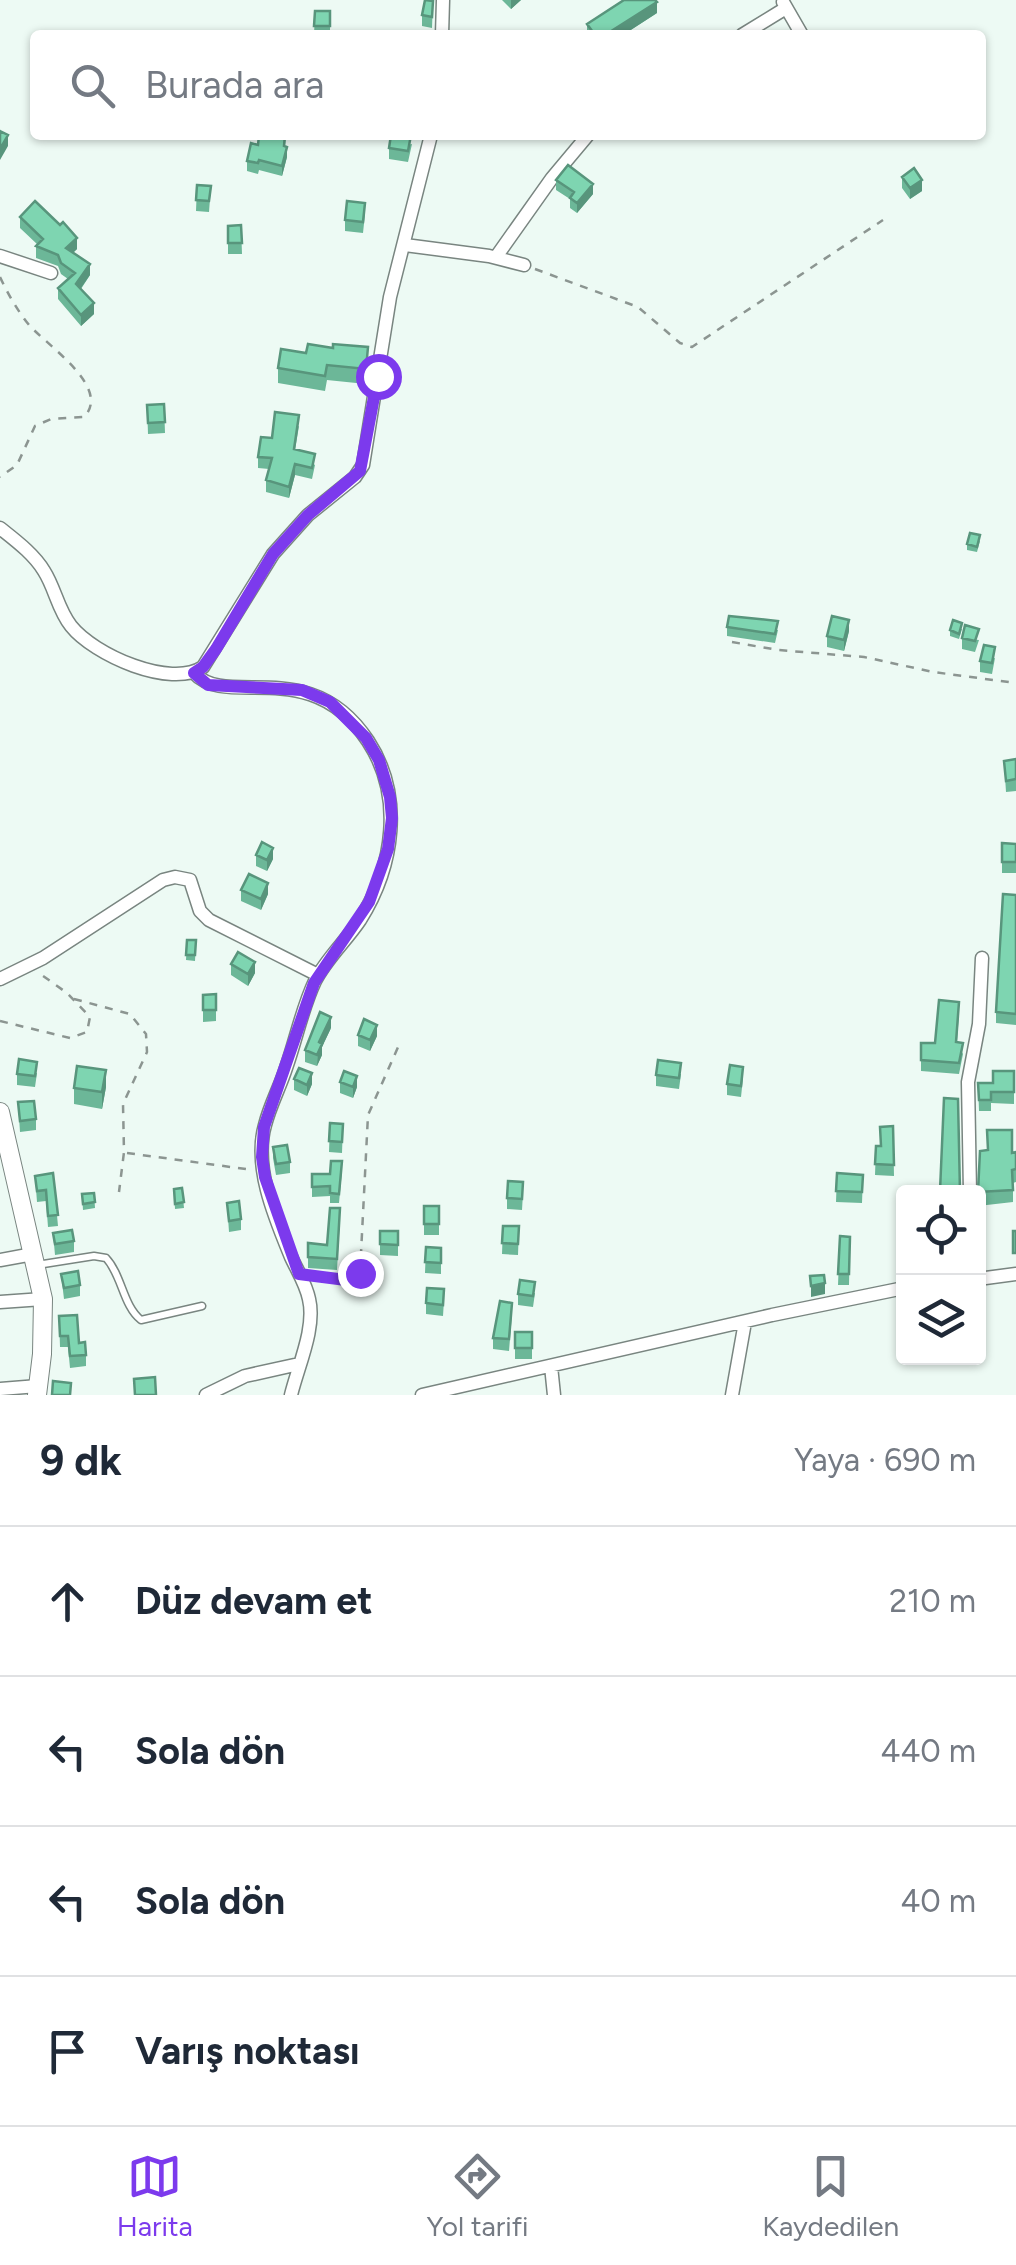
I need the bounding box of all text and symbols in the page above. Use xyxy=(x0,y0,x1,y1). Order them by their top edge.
search box xyxy=(30,30,986,140)
icon: search xyxy=(65,58,120,113)
text: Burada ara xyxy=(145,62,324,108)
route start xyxy=(356,354,402,400)
map controls xyxy=(896,1185,986,1365)
button: locate xyxy=(896,1185,986,1275)
route end xyxy=(338,1251,384,1297)
button: layers xyxy=(896,1275,986,1365)
text: 9 dk xyxy=(40,1435,122,1486)
text: Yaya · 690 m xyxy=(794,1441,976,1479)
icon: ahead xyxy=(40,1574,95,1629)
text: Düz devam et xyxy=(135,1578,372,1624)
text: 210 m xyxy=(889,1582,976,1620)
icon: left xyxy=(40,1724,95,1779)
text: Sola dön xyxy=(135,1728,285,1774)
text: 440 m xyxy=(881,1732,976,1770)
icon: left xyxy=(40,1874,95,1929)
text: Sola dön xyxy=(135,1878,285,1924)
text: 40 m xyxy=(900,1882,976,1920)
icon: arrive xyxy=(40,2024,95,2079)
text: Varış noktası xyxy=(135,2028,360,2074)
tab: Harita xyxy=(117,2149,193,2243)
tab: Yol tarifi xyxy=(426,2149,529,2243)
tab: Kaydedilen xyxy=(762,2149,899,2243)

